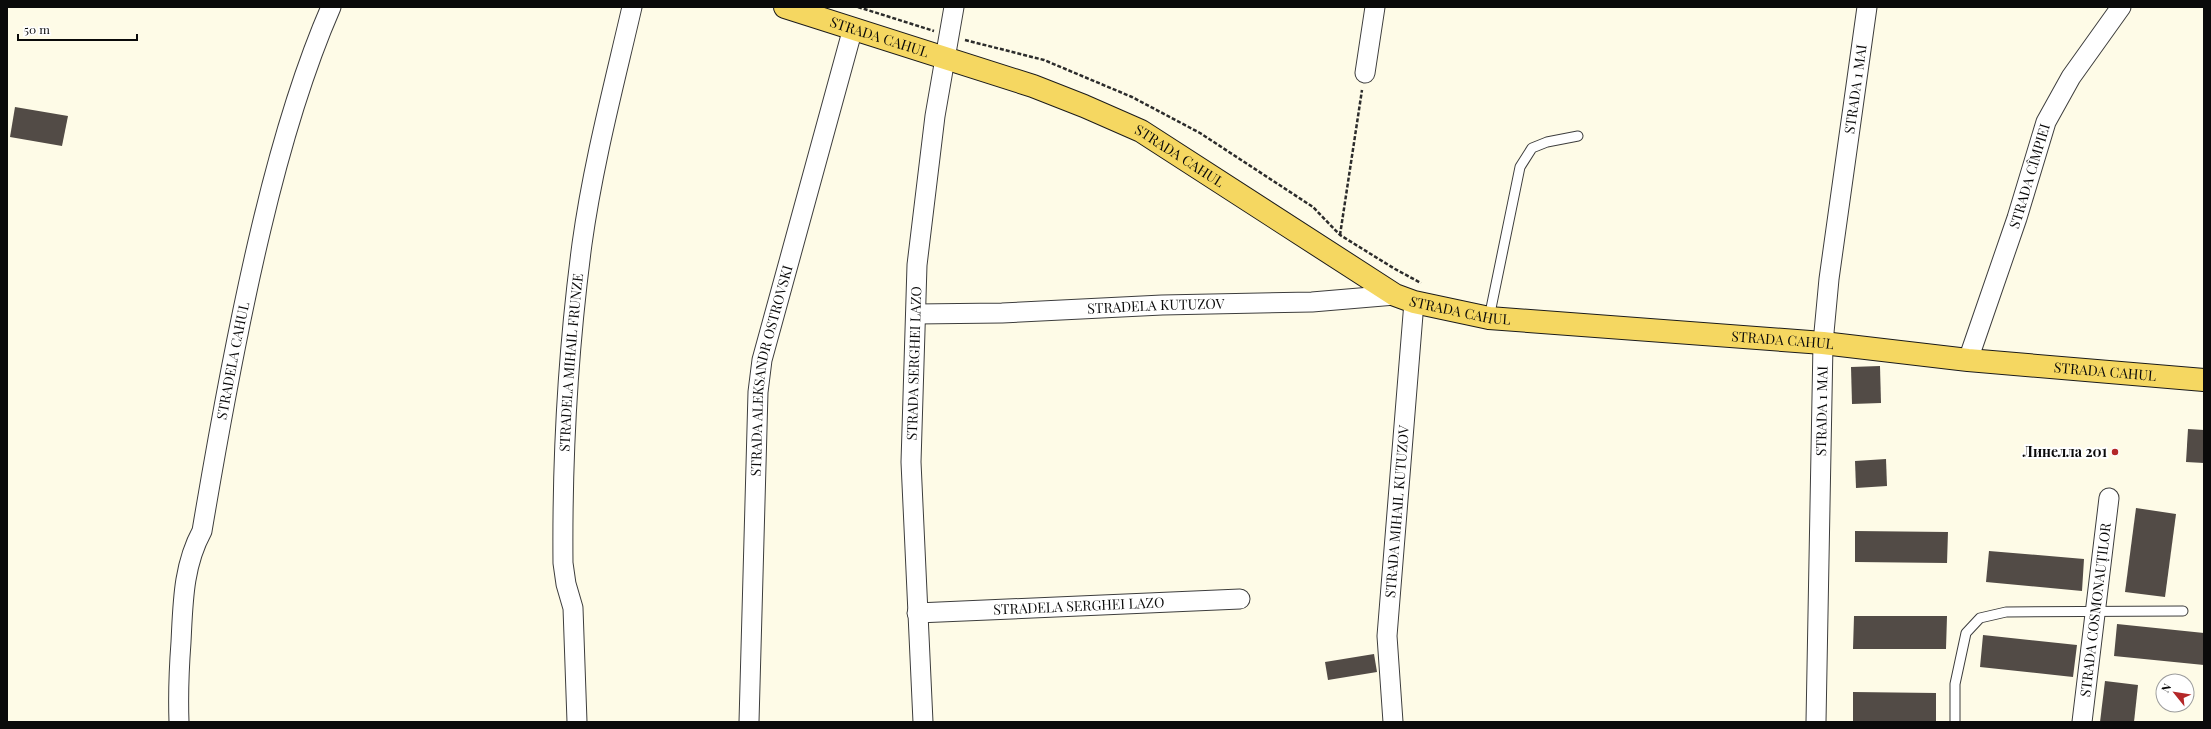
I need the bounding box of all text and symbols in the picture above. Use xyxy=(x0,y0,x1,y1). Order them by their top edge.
street label: STRADA CAHUL xyxy=(828,12,931,61)
scale bar xyxy=(18,16,137,42)
text: 50 m xyxy=(24,21,50,37)
street label: STRADA 1 MAI xyxy=(1839,43,1871,135)
street label: STRADA CAHUL xyxy=(1132,120,1228,191)
street label: STRADA CÎMPIEI xyxy=(2004,121,2054,231)
street label: STRADA ALEKSANDR OSTROVSKI xyxy=(746,263,797,477)
street label: STRADELA MIHAIL FRUNZE xyxy=(555,272,587,452)
street label: STRADA SERGHEI LAZO xyxy=(902,286,925,441)
street label: STRADA CAHUL xyxy=(1407,291,1511,329)
street label: STRADELA KUTUZOV xyxy=(1087,294,1225,318)
street label: STRADELA CAHUL xyxy=(212,300,253,421)
street label: STRADA CAHUL xyxy=(1731,326,1835,353)
street label: STRADA CAHUL xyxy=(2053,357,2157,385)
street label: STRADA 1 MAI xyxy=(1811,366,1832,456)
street label: STRADA MIHAIL KUTUZOV xyxy=(1380,424,1413,599)
place label: Линелла 201 xyxy=(2022,442,2107,461)
marker: Линелла 201 xyxy=(2110,447,2120,457)
street label: STRADA COSMONAUȚILOR xyxy=(2075,521,2115,698)
street label: STRADELA SERGHEI LAZO xyxy=(993,592,1165,619)
north arrow xyxy=(2155,673,2195,713)
text: N xyxy=(2157,681,2174,695)

